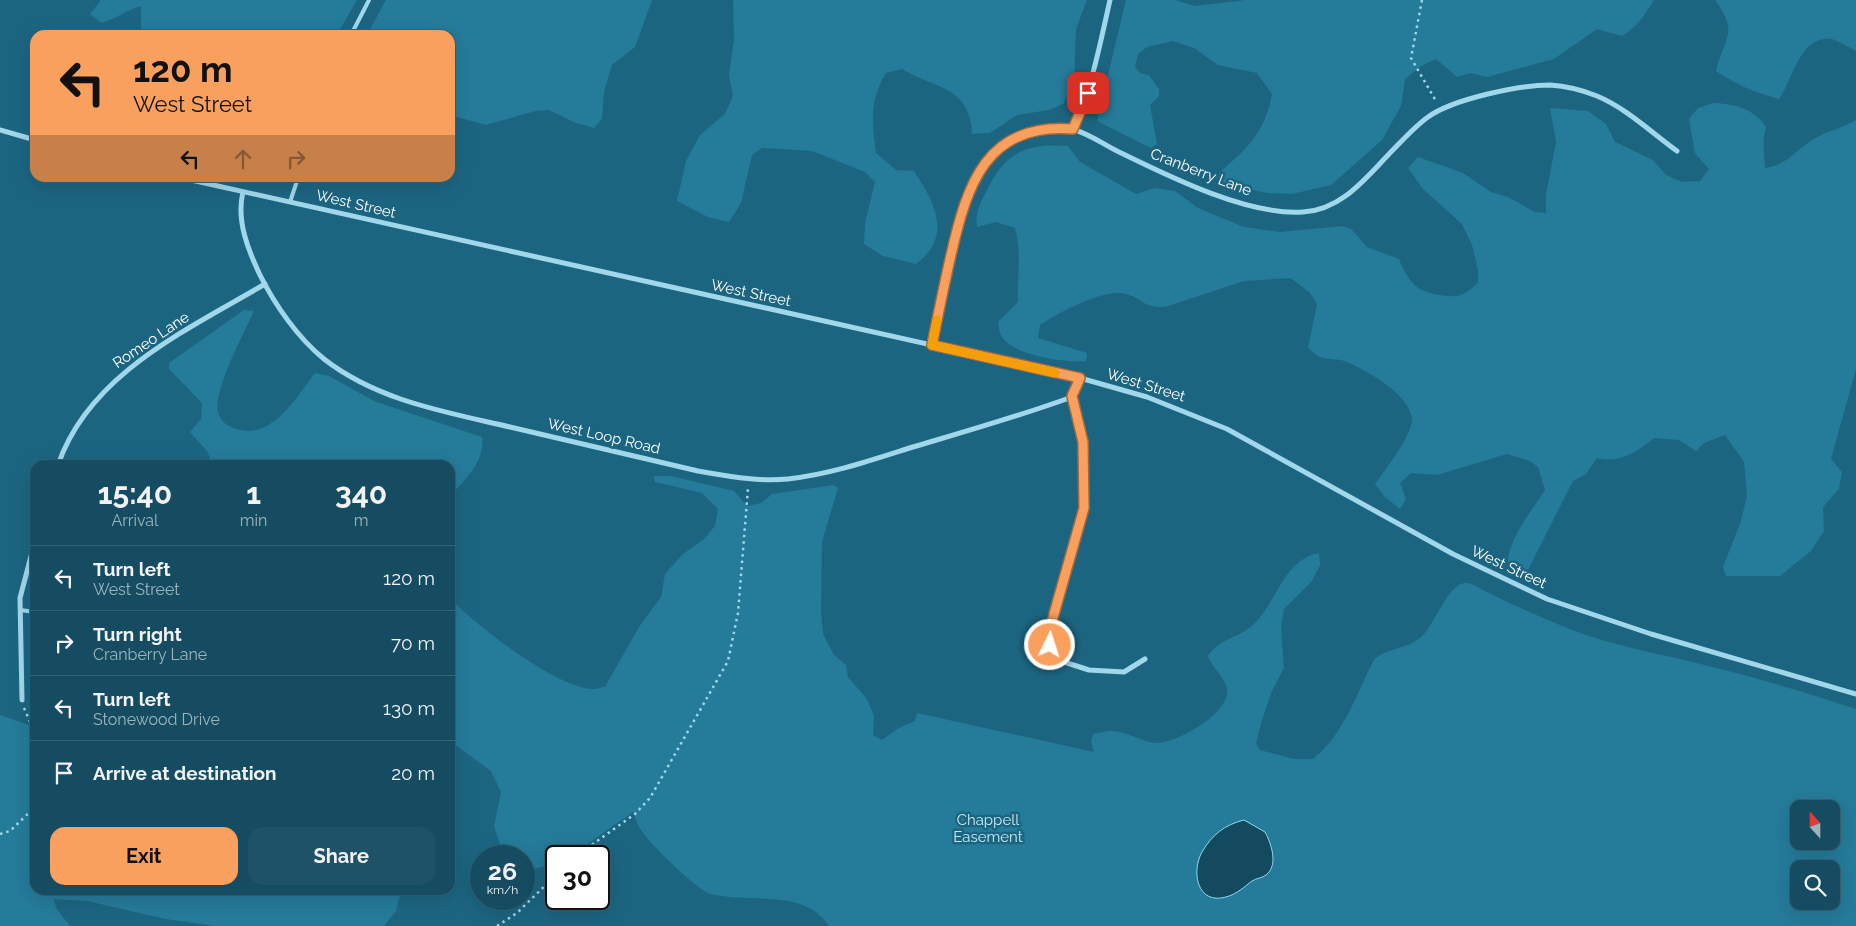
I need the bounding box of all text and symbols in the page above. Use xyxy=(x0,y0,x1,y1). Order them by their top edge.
text: 120 m xyxy=(133,49,233,90)
icon: left xyxy=(50,50,115,115)
pin xyxy=(1067,72,1109,114)
icon: arrive xyxy=(1074,79,1102,107)
text: West Street xyxy=(133,91,252,117)
street label: Cranberry Lane xyxy=(1148,144,1254,200)
icon: left xyxy=(176,145,204,173)
icon: ahead xyxy=(229,145,257,173)
icon: right xyxy=(282,145,310,173)
street label: West Street xyxy=(314,186,398,222)
street label: West Street xyxy=(709,276,793,310)
street label: Romeo Lane xyxy=(109,308,193,372)
street label: West Street xyxy=(1105,365,1187,405)
street label: West Loop Road xyxy=(546,414,662,458)
text: 15:40 xyxy=(98,476,172,511)
text: 1 xyxy=(246,476,261,511)
text: 340 xyxy=(335,476,387,511)
text: Arrival xyxy=(111,511,158,530)
text: min xyxy=(240,511,267,530)
text: m xyxy=(354,511,369,530)
street label: West Street xyxy=(1468,542,1550,592)
text: Turn left xyxy=(93,558,170,580)
icon: left xyxy=(50,564,78,592)
text: 120 m xyxy=(383,567,435,589)
text: West Street xyxy=(93,580,180,599)
position arrow xyxy=(1023,618,1075,670)
text: Turn right xyxy=(93,623,182,645)
icon: right xyxy=(50,629,78,657)
text: 70 m xyxy=(391,632,435,654)
text: Cranberry Lane xyxy=(93,645,207,664)
text: Turn left xyxy=(93,688,170,710)
icon: left xyxy=(50,694,78,722)
text: 130 m xyxy=(383,697,435,719)
text: Stonewood Drive xyxy=(93,710,220,729)
icon: arrive xyxy=(50,759,78,787)
text: Arrive at destination xyxy=(93,762,277,784)
text: 20 m xyxy=(391,762,435,784)
north arrow xyxy=(1790,800,1840,850)
map controls xyxy=(1790,800,1840,910)
park label: Chappell Easement xyxy=(953,811,1023,846)
button: Exit xyxy=(50,827,238,885)
button: Share xyxy=(248,827,435,885)
speed limit sign: 30 xyxy=(545,845,610,910)
text: 26 xyxy=(488,856,517,886)
button: search xyxy=(1790,860,1840,910)
text: km/h xyxy=(487,883,518,897)

